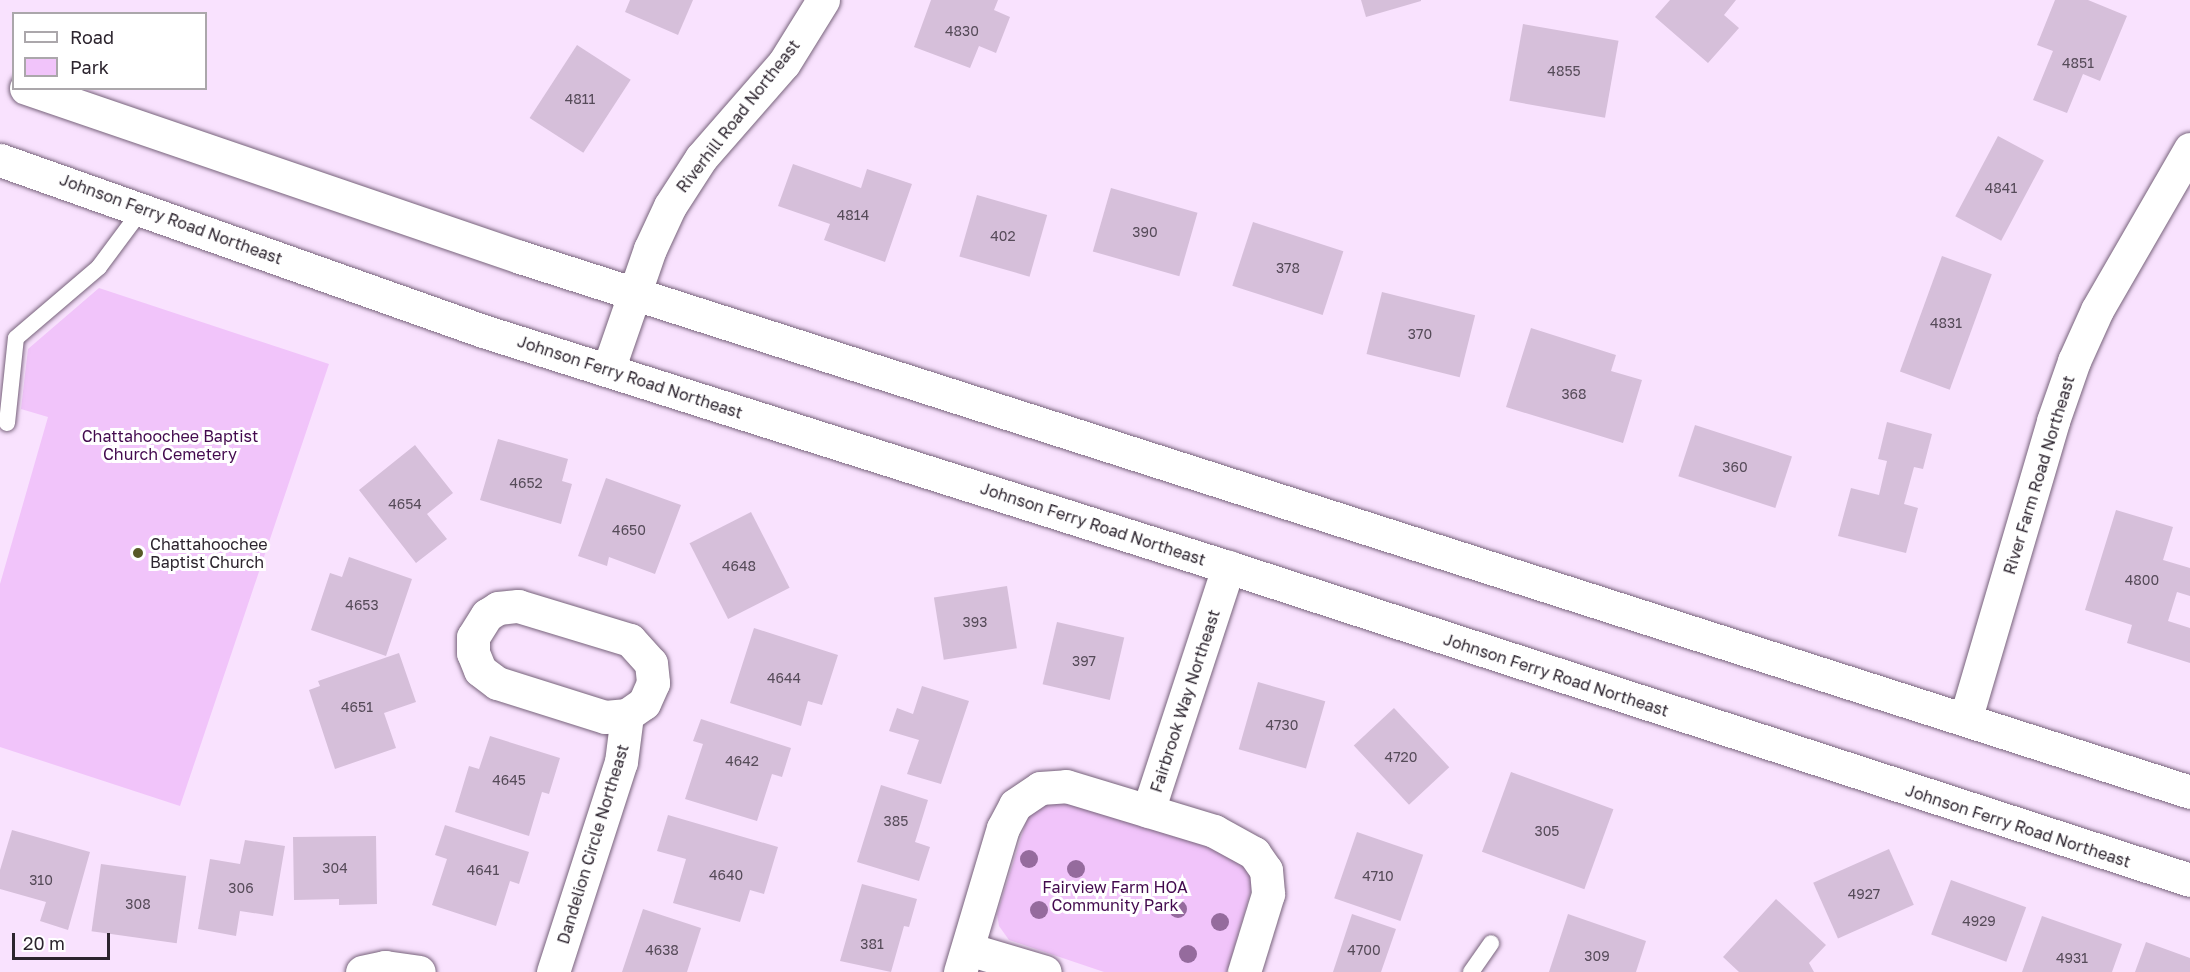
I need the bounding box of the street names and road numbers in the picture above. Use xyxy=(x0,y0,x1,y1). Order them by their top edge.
street label: Riverhill Road Northeast xyxy=(672,36,804,196)
street label: Johnson Ferry Road Northeast xyxy=(57,170,285,268)
street label: Johnson Ferry Road Northeast xyxy=(515,331,745,423)
street label: River Farm Road Northeast xyxy=(2000,373,2078,577)
street label: Johnson Ferry Road Northeast xyxy=(978,478,1208,570)
street label: Fairbrook Way Northeast xyxy=(1146,607,1224,795)
street label: Johnson Ferry Road Northeast xyxy=(1441,629,1671,721)
street label: Dandelion Circle Northeast xyxy=(553,742,633,946)
street label: Johnson Ferry Road Northeast xyxy=(1903,780,2133,872)

